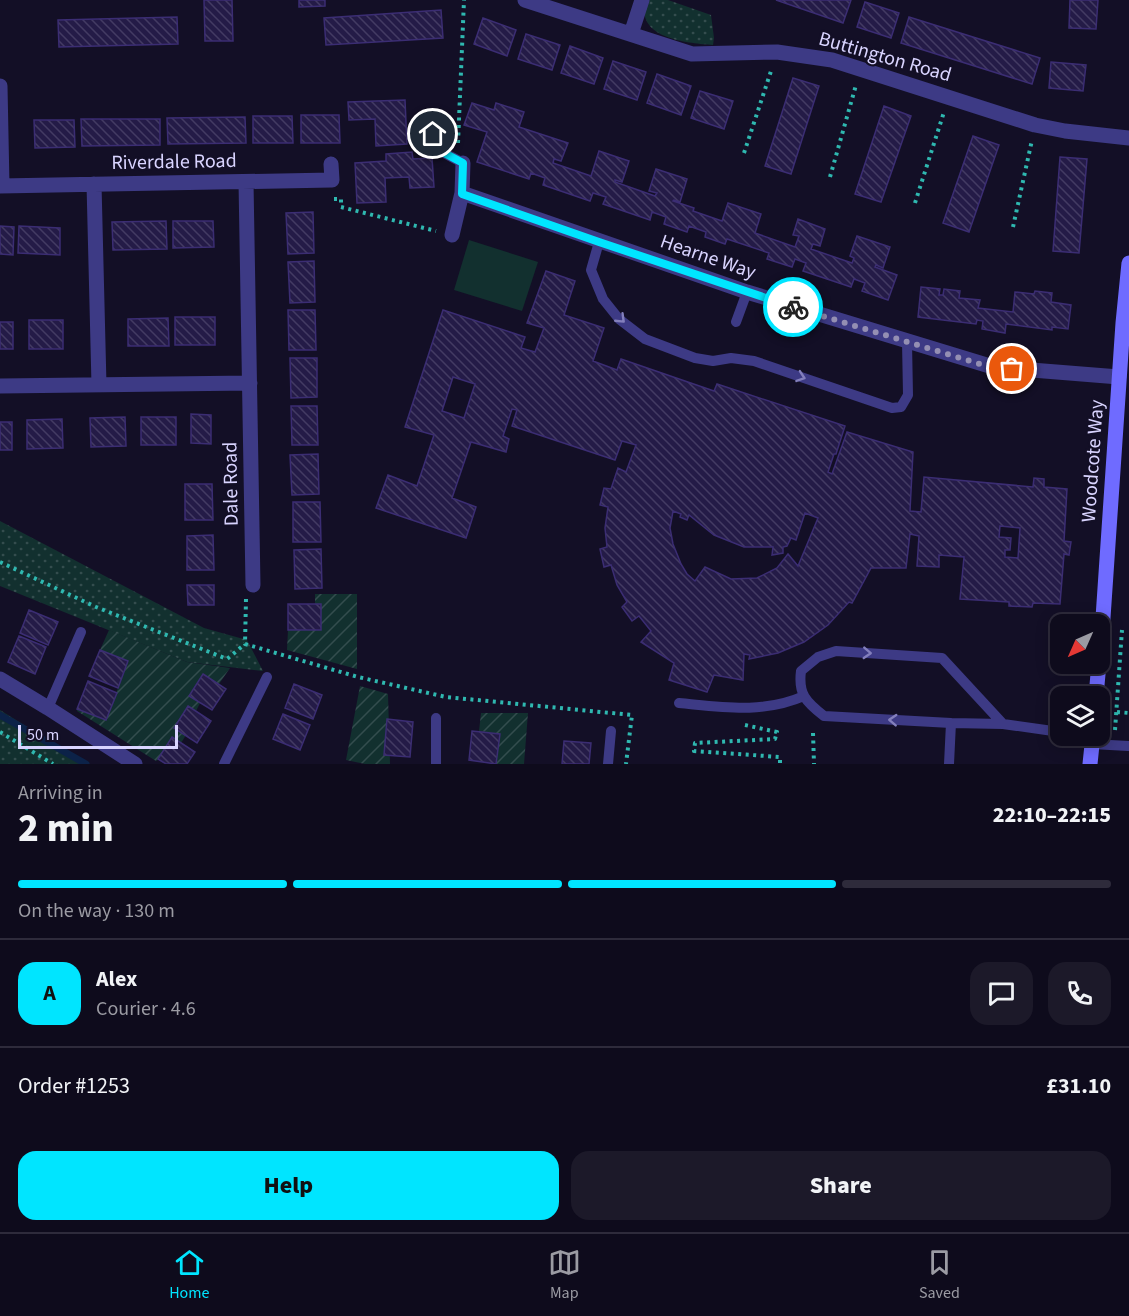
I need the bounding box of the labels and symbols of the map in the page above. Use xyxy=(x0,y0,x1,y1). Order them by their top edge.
street label: Buttington Road xyxy=(815,25,955,89)
pin xyxy=(407,108,458,159)
street label: Riverdale Road xyxy=(111,147,237,177)
street label: Hearne Way xyxy=(656,228,760,287)
courier xyxy=(763,277,823,337)
one-way arrow xyxy=(614,312,624,323)
pin xyxy=(986,343,1037,394)
one-way arrow xyxy=(795,370,806,383)
street label: Woodcote Way xyxy=(1075,398,1111,523)
street label: Dale Road xyxy=(216,442,246,526)
north arrow xyxy=(1050,614,1110,674)
one-way arrow xyxy=(862,646,871,659)
one-way arrow xyxy=(888,713,897,726)
scale bar xyxy=(18,722,178,750)

